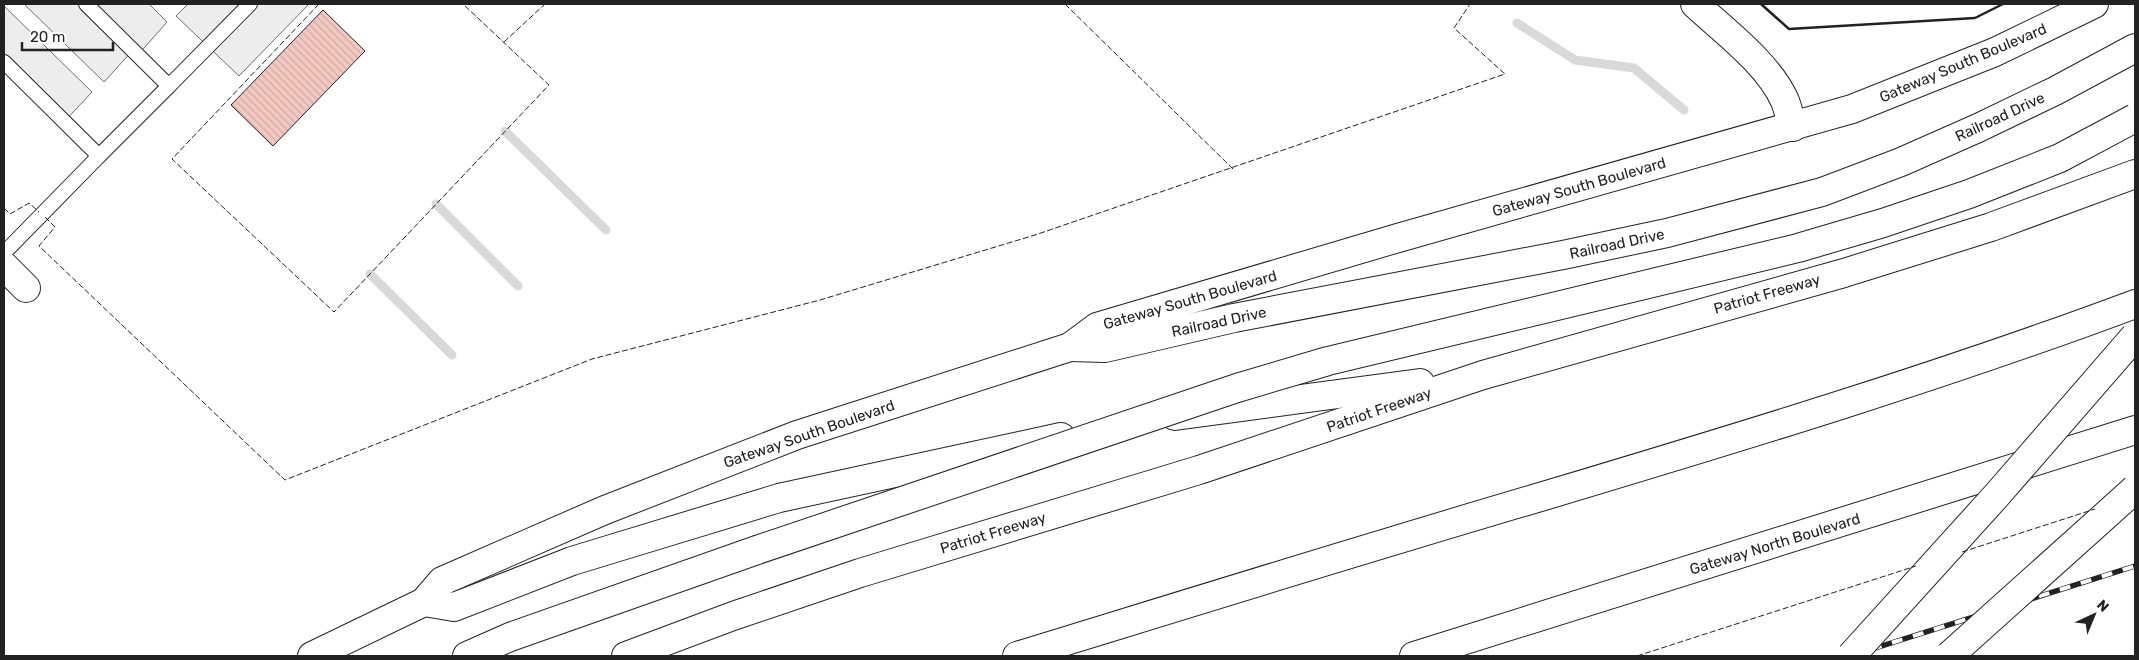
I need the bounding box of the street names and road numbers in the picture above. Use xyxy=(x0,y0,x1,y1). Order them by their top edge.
street label: Gateway South Boulevard xyxy=(1877,20,2049,106)
street label: Railroad Drive xyxy=(1952,88,2048,146)
street label: Gateway South Boulevard xyxy=(1490,154,1668,220)
street label: Railroad Drive xyxy=(1568,225,1666,263)
street label: Gateway South Boulevard xyxy=(1101,267,1279,333)
street label: Patriot Freeway xyxy=(1712,270,1822,318)
street label: Railroad Drive xyxy=(1170,303,1268,341)
street label: Patriot Freeway xyxy=(1324,384,1434,436)
street label: Gateway South Boulevard xyxy=(721,396,897,472)
street label: Patriot Freeway xyxy=(938,508,1048,558)
street label: Gateway North Boulevard xyxy=(1687,509,1863,579)

